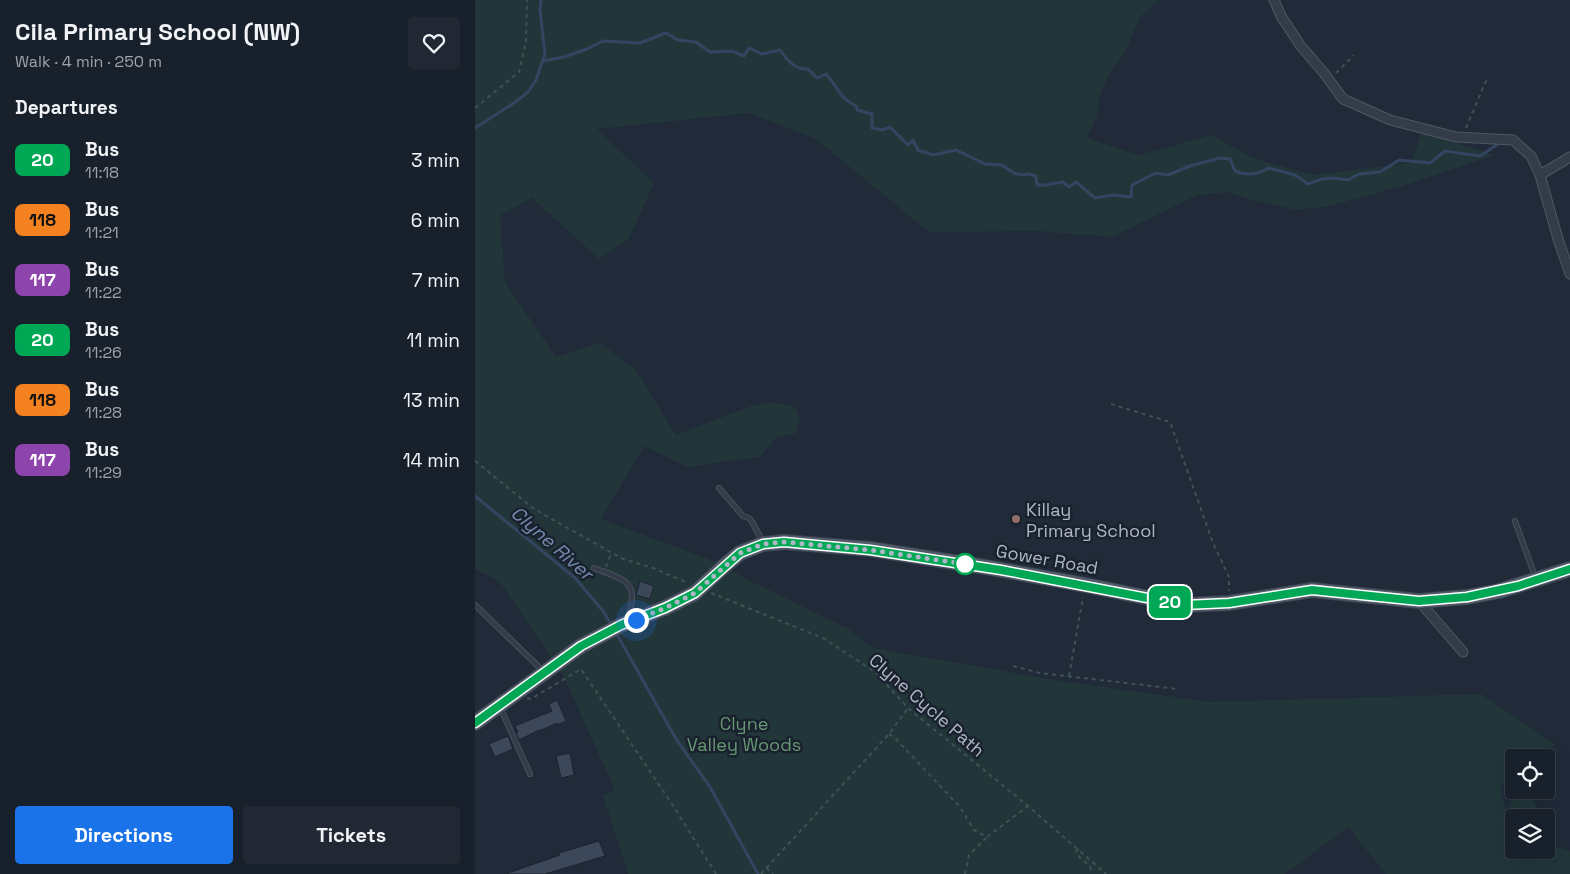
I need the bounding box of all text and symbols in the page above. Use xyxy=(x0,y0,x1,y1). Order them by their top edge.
text: Cila Primary School (NW) xyxy=(15,16,300,47)
button: heart xyxy=(408,17,460,69)
text: Walk · 4 min · 250 m xyxy=(15,51,162,72)
text: Departures xyxy=(15,95,118,120)
text: Bus xyxy=(85,137,119,162)
text: 20 xyxy=(31,148,54,171)
text: 3 min xyxy=(411,148,460,173)
text: 11:18 xyxy=(85,162,119,183)
text: Bus xyxy=(85,197,119,222)
text: 118 xyxy=(29,208,56,231)
text: 6 min xyxy=(411,208,460,233)
text: 11:21 xyxy=(85,222,119,243)
text: Bus xyxy=(85,257,119,282)
text: 117 xyxy=(29,268,56,291)
text: 7 min xyxy=(412,268,460,293)
text: 11:22 xyxy=(85,282,122,303)
text: Bus xyxy=(85,317,119,342)
text: 20 xyxy=(31,328,54,351)
text: 11 min xyxy=(407,328,460,353)
text: 11:26 xyxy=(85,342,122,363)
text: Bus xyxy=(85,377,119,402)
text: 118 xyxy=(29,388,56,411)
text: 13 min xyxy=(403,388,460,413)
text: 11:28 xyxy=(85,402,122,423)
text: Bus xyxy=(85,437,119,462)
text: 117 xyxy=(29,448,56,471)
text: 14 min xyxy=(403,448,460,473)
text: 11:29 xyxy=(85,462,122,483)
place label: Killay Primary School xyxy=(1026,498,1156,542)
water label: Clyne River xyxy=(506,500,600,587)
marker: Killay Primary School xyxy=(1010,513,1022,525)
street label: Gower Road xyxy=(994,539,1100,579)
unlabelled marker xyxy=(954,553,976,575)
line badge: 20 xyxy=(1147,586,1193,618)
text: 20 xyxy=(1159,590,1181,613)
your location xyxy=(624,608,649,633)
street label: Clyne Cycle Path xyxy=(864,648,990,762)
park label: Clyne Valley Woods xyxy=(687,712,801,756)
map controls xyxy=(1505,749,1555,859)
button: locate xyxy=(1505,749,1555,799)
button: Directions xyxy=(15,806,233,864)
button: Tickets xyxy=(243,806,460,864)
button: layers xyxy=(1505,809,1555,859)

